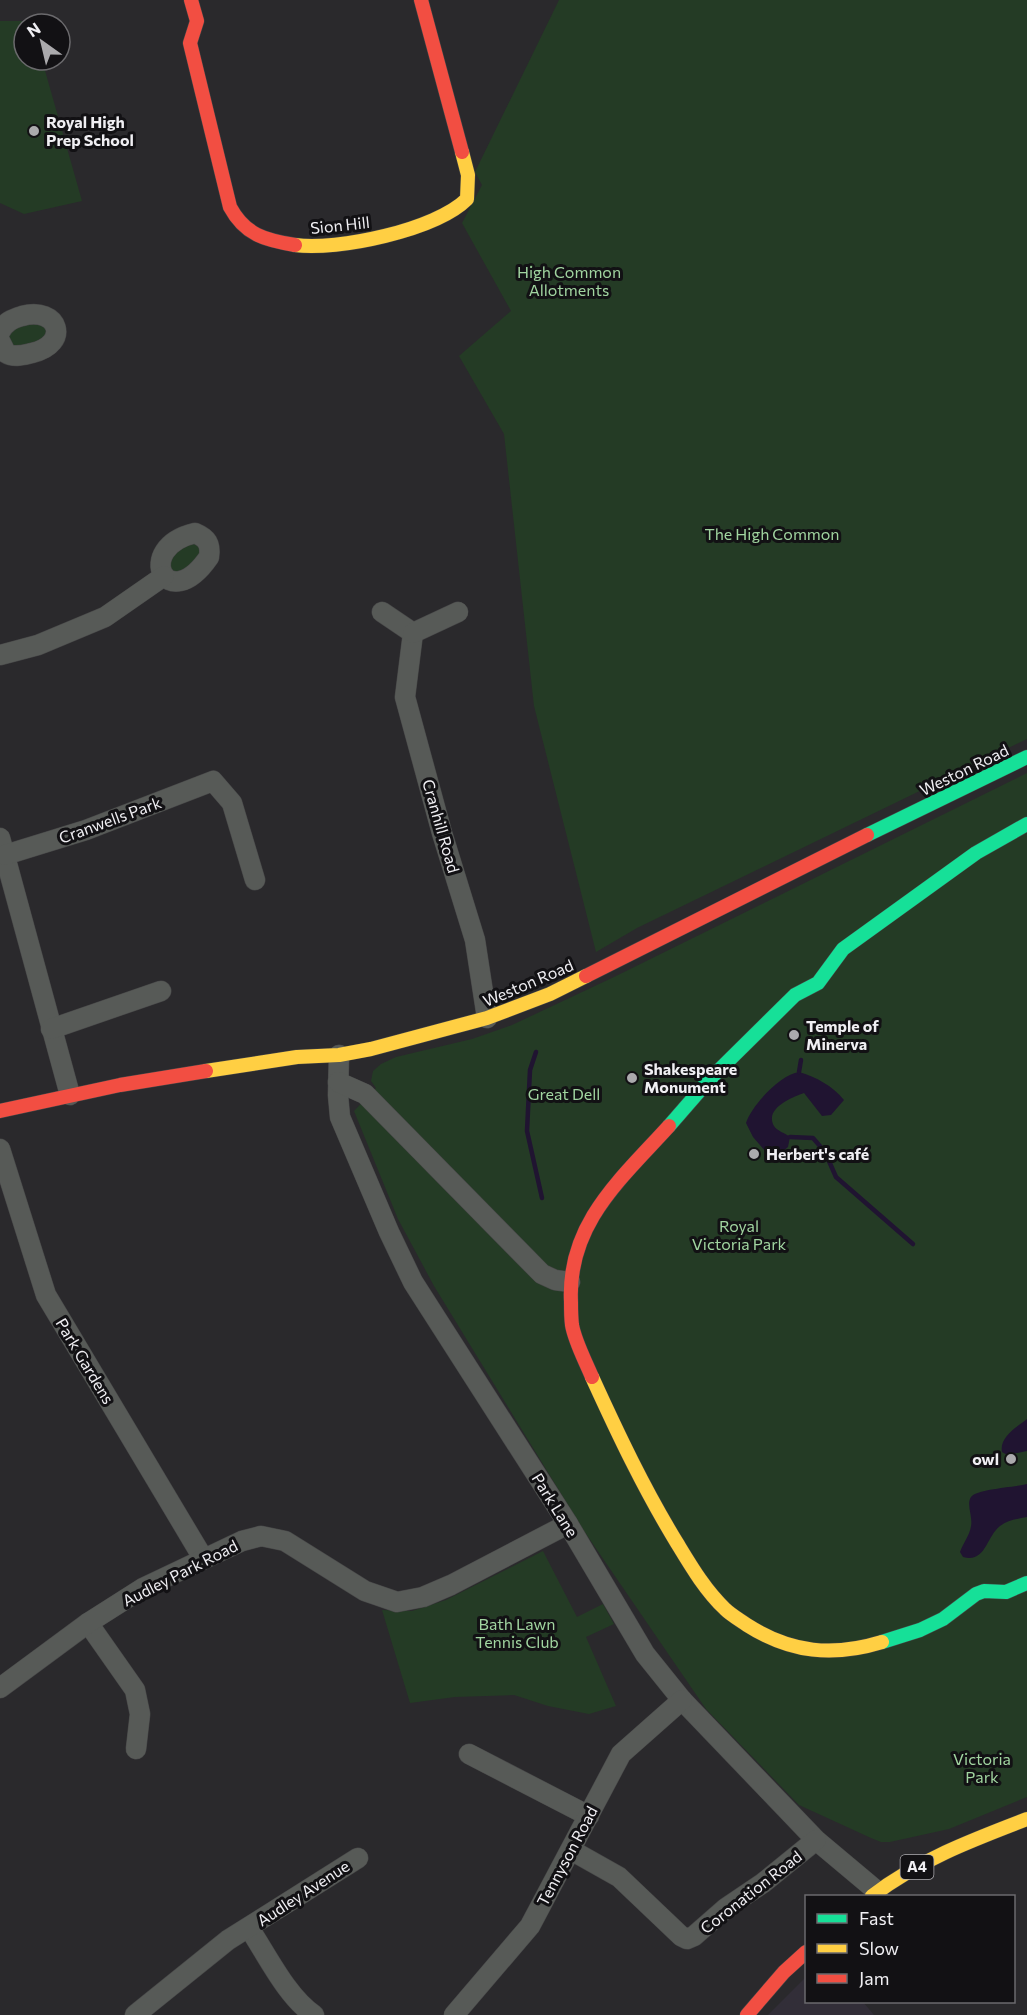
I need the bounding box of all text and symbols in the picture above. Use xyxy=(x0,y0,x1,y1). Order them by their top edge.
north arrow xyxy=(12,12,72,72)
text: N xyxy=(23,18,44,40)
place label: Royal High Prep School xyxy=(46,112,134,149)
marker: Royal High Prep School xyxy=(27,124,41,138)
street label: Sion Hill xyxy=(309,212,371,237)
park label: High Common Allotments xyxy=(517,262,621,299)
park label: The High Common xyxy=(704,524,840,543)
street label: Weston Road xyxy=(916,740,1011,799)
street label: Cranhill Road xyxy=(419,777,464,875)
street label: Cranwells Park xyxy=(56,792,164,847)
street label: Weston Road xyxy=(480,955,576,1010)
place label: Temple of Minerva xyxy=(806,1016,879,1053)
marker: Temple of Minerva xyxy=(787,1028,801,1042)
place label: Shakespeare Monument xyxy=(644,1059,737,1096)
marker: Shakespeare Monument xyxy=(625,1071,639,1085)
park label: Great Dell xyxy=(528,1084,600,1103)
place label: Herbert's café xyxy=(766,1144,869,1163)
marker: Herbert's café xyxy=(747,1147,761,1161)
park label: Royal Victoria Park xyxy=(692,1216,787,1253)
street label: Park Gardens xyxy=(52,1314,119,1407)
place label: owl xyxy=(972,1449,999,1468)
marker: owl xyxy=(1004,1452,1018,1466)
street label: Park Lane xyxy=(528,1469,582,1540)
street label: Audley Park Road xyxy=(119,1535,240,1610)
park label: Bath Lawn Tennis Club xyxy=(475,1614,559,1651)
park label: Victoria Park xyxy=(953,1749,1011,1786)
street label: Tennyson Road xyxy=(532,1803,601,1909)
street label: Coronation Road xyxy=(696,1846,805,1937)
road number: A4 xyxy=(900,1855,934,1879)
street label: Audley Avenue xyxy=(253,1856,352,1929)
legend xyxy=(805,1895,1015,2003)
text: Fast xyxy=(859,1907,894,1929)
text: Slow xyxy=(859,1937,899,1959)
text: Jam xyxy=(859,1967,889,1989)

